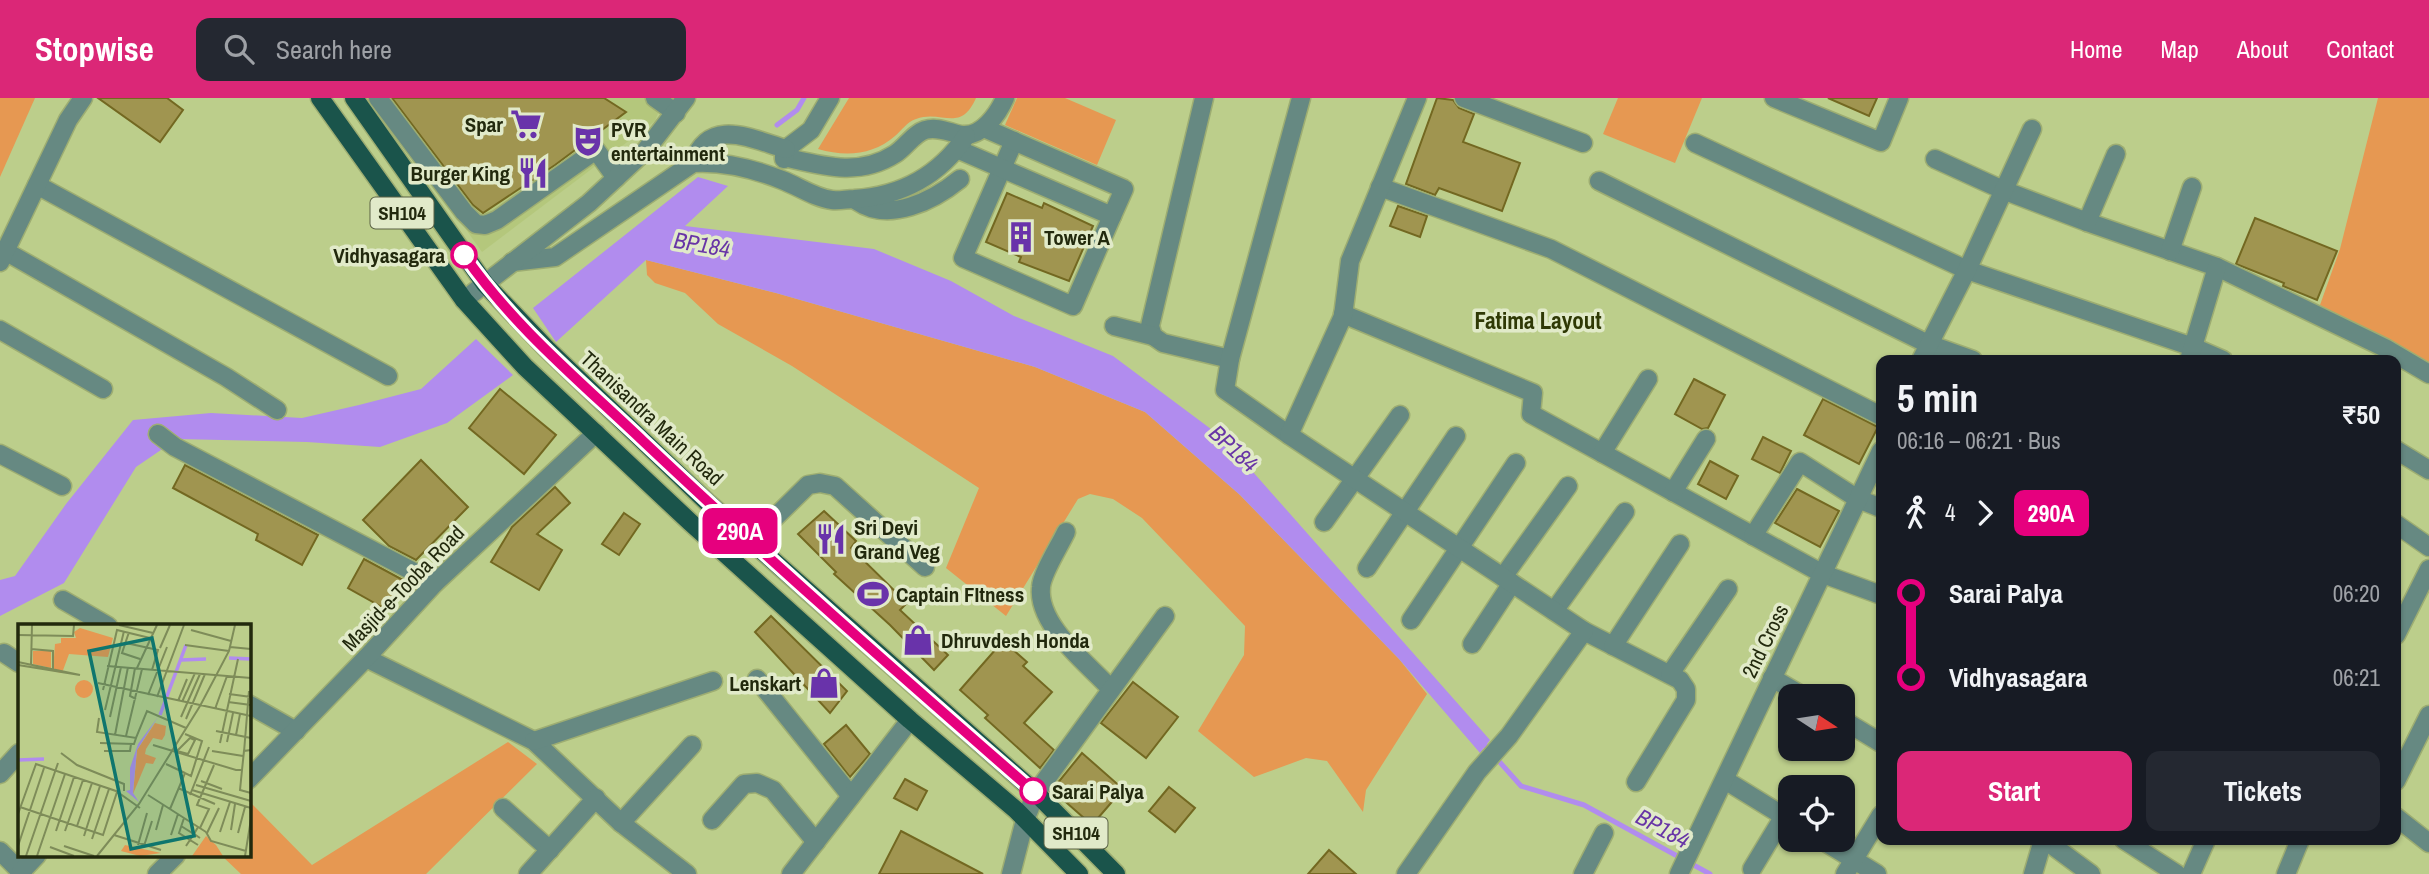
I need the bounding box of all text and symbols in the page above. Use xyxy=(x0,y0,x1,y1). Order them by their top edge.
search box xyxy=(196,18,686,81)
text: Stopwise xyxy=(35,27,154,71)
icon: search xyxy=(220,30,258,68)
text: Search here xyxy=(276,32,392,67)
text: Home xyxy=(2070,33,2122,65)
text: Map xyxy=(2160,33,2199,65)
text: About xyxy=(2237,33,2288,65)
text: Contact xyxy=(2326,33,2394,65)
supermarket icon: Spar xyxy=(509,107,543,141)
place label: Spar xyxy=(465,110,503,139)
place label: PVR entertainment xyxy=(611,115,725,168)
theatre icon: PVR entertainment xyxy=(571,124,605,158)
restaurant icon: Burger King xyxy=(516,156,550,190)
place label: Burger King xyxy=(411,159,510,188)
road number: SH104 xyxy=(370,197,434,228)
building icon: Tower A xyxy=(1004,220,1038,254)
place label: Tower A xyxy=(1044,223,1111,252)
water label: BP184 xyxy=(671,224,733,264)
place label: Vidhyasagara xyxy=(333,241,445,270)
marker: Vidhyasagara xyxy=(451,242,477,268)
district label: Fatima Layout xyxy=(1475,305,1601,336)
street label: Thanisandra Main Road xyxy=(574,344,730,492)
text: 5 min xyxy=(1897,373,1978,424)
text: ₹50 xyxy=(2341,397,2380,432)
water label: BP184 xyxy=(1203,417,1266,479)
text: 06:16 – 06:21 · Bus xyxy=(1897,425,2061,456)
icon: walk xyxy=(1897,494,1935,532)
icon: forward xyxy=(1966,494,2004,532)
text: 4 xyxy=(1945,497,1956,528)
text: 290A xyxy=(2028,497,2075,529)
line badge: 290A xyxy=(691,508,789,554)
place label: Sri Devi Grand Veg xyxy=(854,513,940,566)
text: 290A xyxy=(716,515,764,547)
street label: Masjid-e-Tooba Road xyxy=(335,519,471,657)
restaurant icon: Sri Devi Grand Veg xyxy=(814,522,848,556)
text: Sarai Palya xyxy=(1949,576,2063,611)
sports icon: Captain FItness xyxy=(856,577,890,611)
text: 06:20 xyxy=(2333,578,2380,609)
place label: Captain FItness xyxy=(896,580,1024,609)
street label: 2nd Cross xyxy=(1735,599,1795,683)
shop icon: Dhruvdesh Honda xyxy=(901,623,935,657)
inset map xyxy=(18,624,250,856)
place label: Dhruvdesh Honda xyxy=(941,626,1090,655)
text: Vidhyasagara xyxy=(1949,660,2087,695)
text: 06:21 xyxy=(2333,662,2380,693)
shop icon: Lenskart xyxy=(807,666,841,700)
place label: Lenskart xyxy=(729,669,801,698)
north arrow xyxy=(1778,684,1855,761)
map controls xyxy=(1778,684,1855,852)
button: Start xyxy=(1897,751,2132,831)
button: Tickets xyxy=(2146,751,2380,831)
button: locate xyxy=(1778,775,1855,852)
place label: Sarai Palya xyxy=(1052,777,1144,806)
marker: Sarai Palya xyxy=(1020,778,1046,804)
water label: BP184 xyxy=(1631,801,1696,856)
road number: SH104 xyxy=(1044,818,1108,848)

